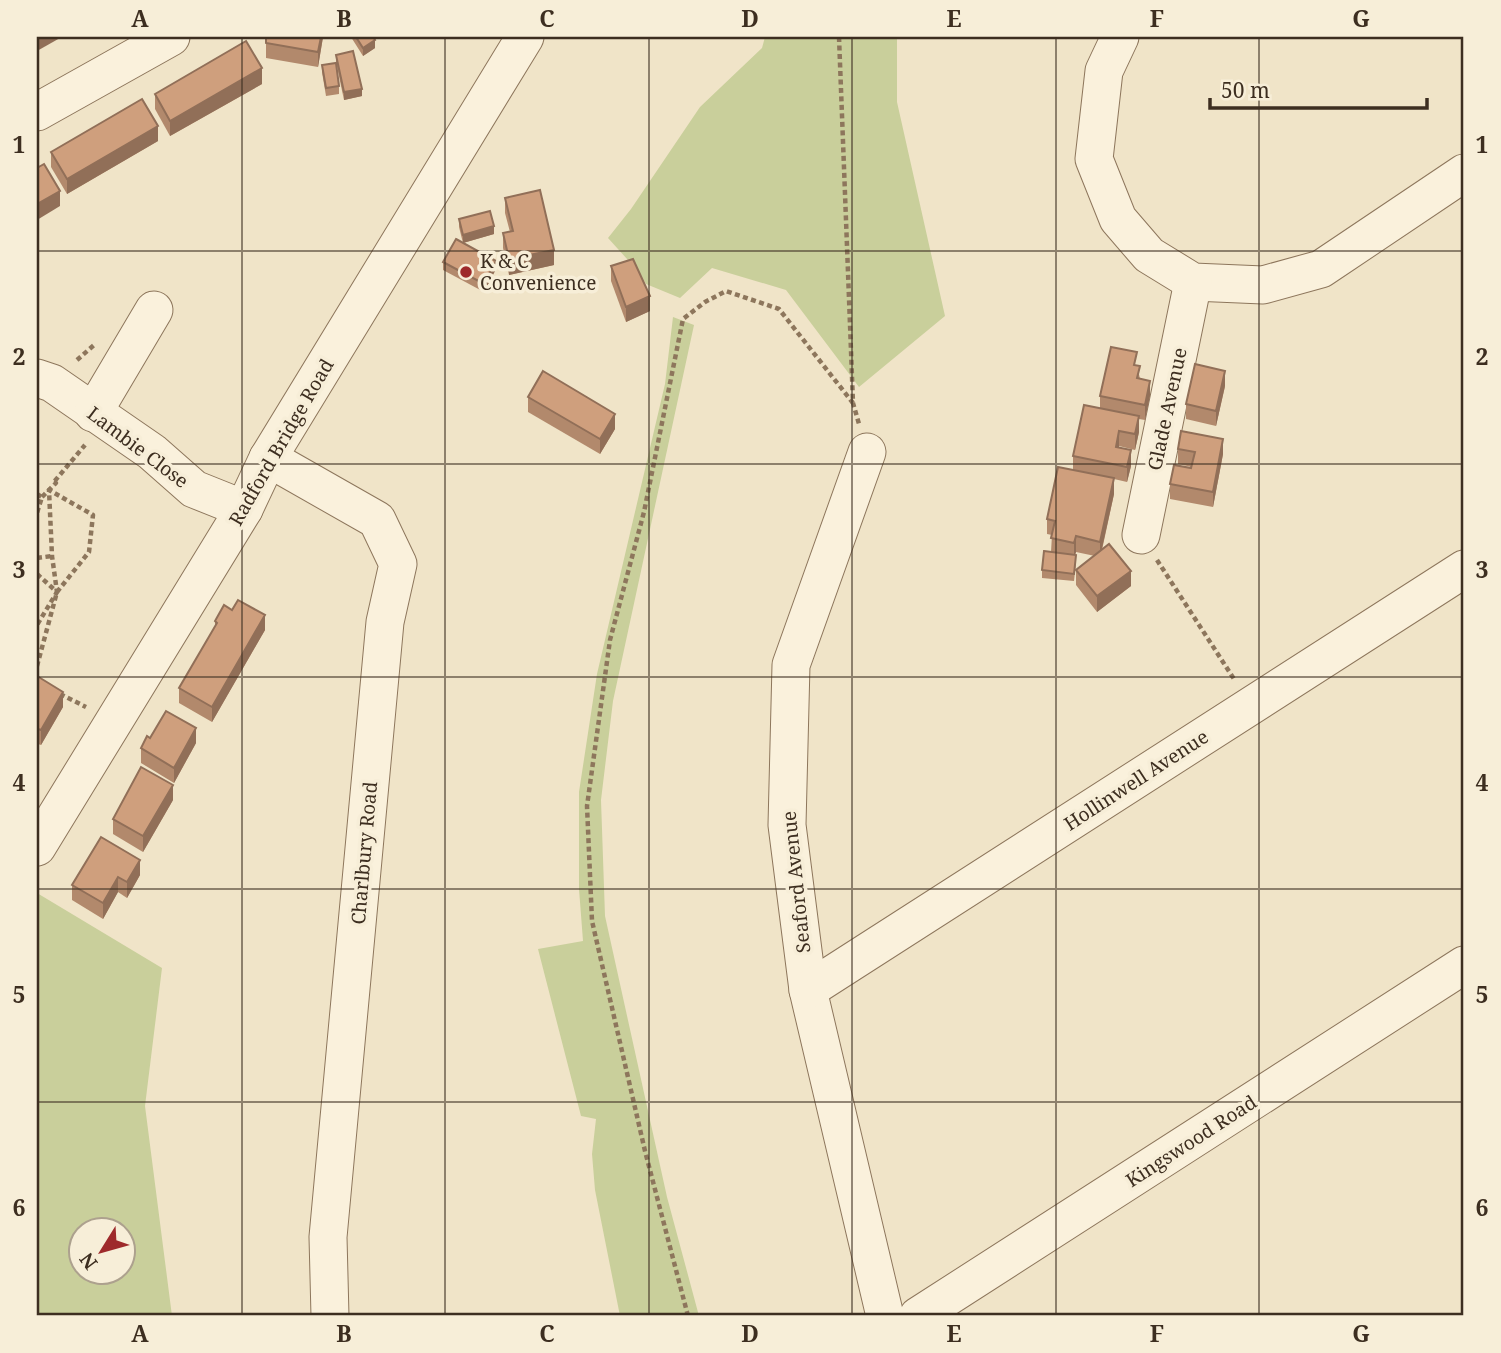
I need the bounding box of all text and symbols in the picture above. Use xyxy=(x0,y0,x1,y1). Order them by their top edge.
text: A xyxy=(131,2,149,34)
text: B xyxy=(336,2,352,34)
text: C xyxy=(539,2,555,34)
text: D xyxy=(741,2,759,34)
text: E xyxy=(946,2,962,34)
text: F xyxy=(1150,2,1164,34)
text: G xyxy=(1352,2,1370,34)
scale bar xyxy=(1210,66,1428,110)
text: 50 m xyxy=(1221,76,1270,104)
text: 1 xyxy=(13,128,26,160)
text: 1 xyxy=(1476,128,1489,160)
place label: K & C Convenience xyxy=(480,248,596,296)
marker: K & C Convenience xyxy=(458,264,474,280)
text: 2 xyxy=(13,340,26,372)
text: 2 xyxy=(1476,340,1489,372)
street label: Glade Avenue xyxy=(1141,345,1193,473)
street label: Radford Bridge Road xyxy=(223,354,340,530)
street label: Lambie Close xyxy=(82,400,194,494)
text: 3 xyxy=(13,553,26,585)
text: 3 xyxy=(1476,553,1489,585)
street label: Hollinwell Avenue xyxy=(1059,724,1213,836)
text: 4 xyxy=(13,766,26,798)
text: 4 xyxy=(1476,766,1489,798)
street label: Charlbury Road xyxy=(345,780,383,926)
street label: Seaford Avenue xyxy=(776,810,816,954)
text: 5 xyxy=(13,978,26,1010)
text: 5 xyxy=(1476,978,1489,1010)
street label: Kingswood Road xyxy=(1121,1089,1262,1193)
text: 6 xyxy=(13,1191,26,1223)
text: 6 xyxy=(1476,1191,1489,1223)
north arrow xyxy=(66,1216,136,1286)
text: N xyxy=(74,1247,103,1275)
text: A xyxy=(131,1317,149,1349)
text: B xyxy=(336,1317,352,1349)
text: C xyxy=(539,1317,555,1349)
text: D xyxy=(741,1317,759,1349)
text: E xyxy=(946,1317,962,1349)
text: F xyxy=(1150,1317,1164,1349)
text: G xyxy=(1352,1317,1370,1349)

